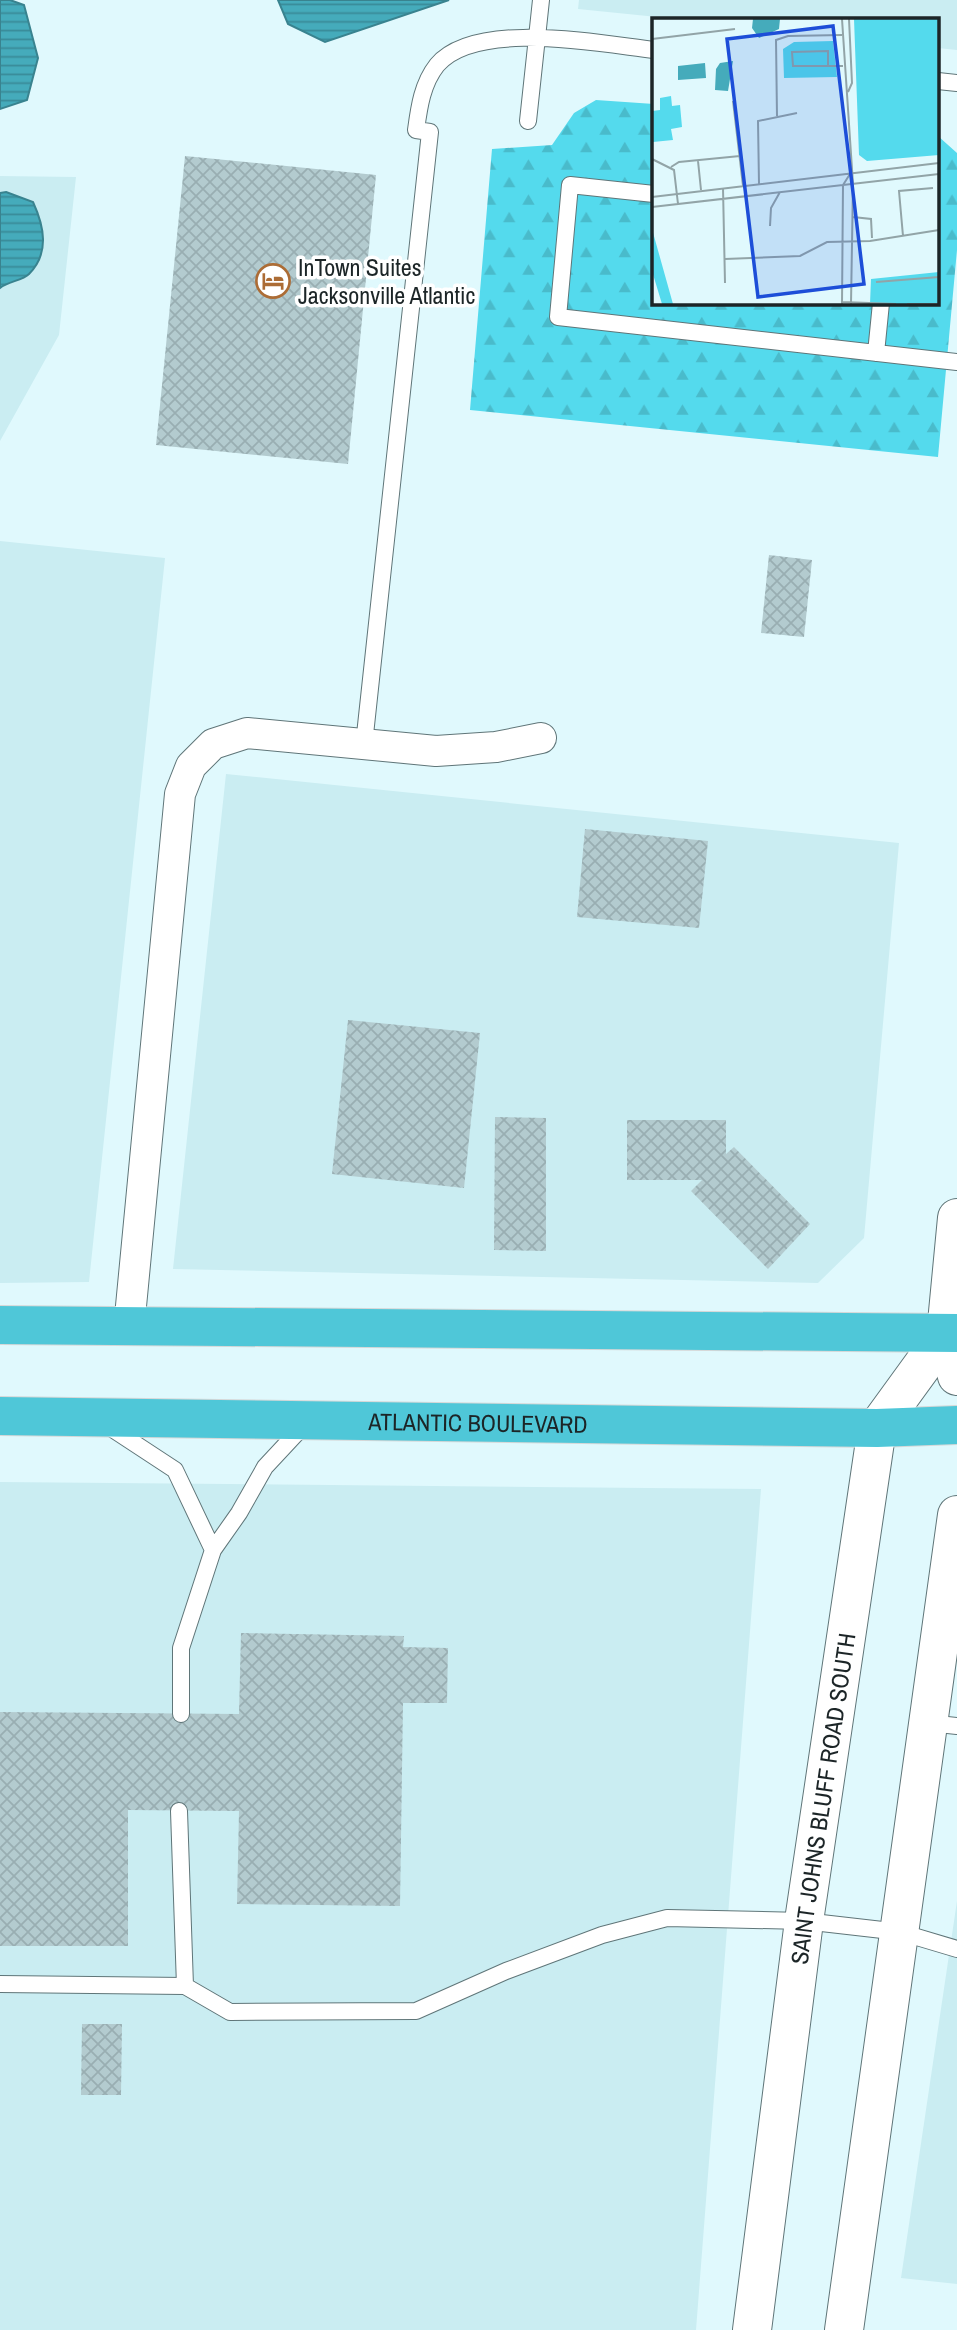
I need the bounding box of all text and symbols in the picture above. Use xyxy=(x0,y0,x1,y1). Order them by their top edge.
inset map xyxy=(652,18,940,304)
place label: InTown Suites Jacksonville Atlantic xyxy=(298,251,475,311)
hotel icon: InTown Suites Jacksonville Atlantic xyxy=(254,262,292,300)
street label: ATLANTIC BOULEVARD xyxy=(367,1405,588,1440)
street label: SAINT JOHNS BLUFF ROAD SOUTH xyxy=(783,1631,862,1966)

